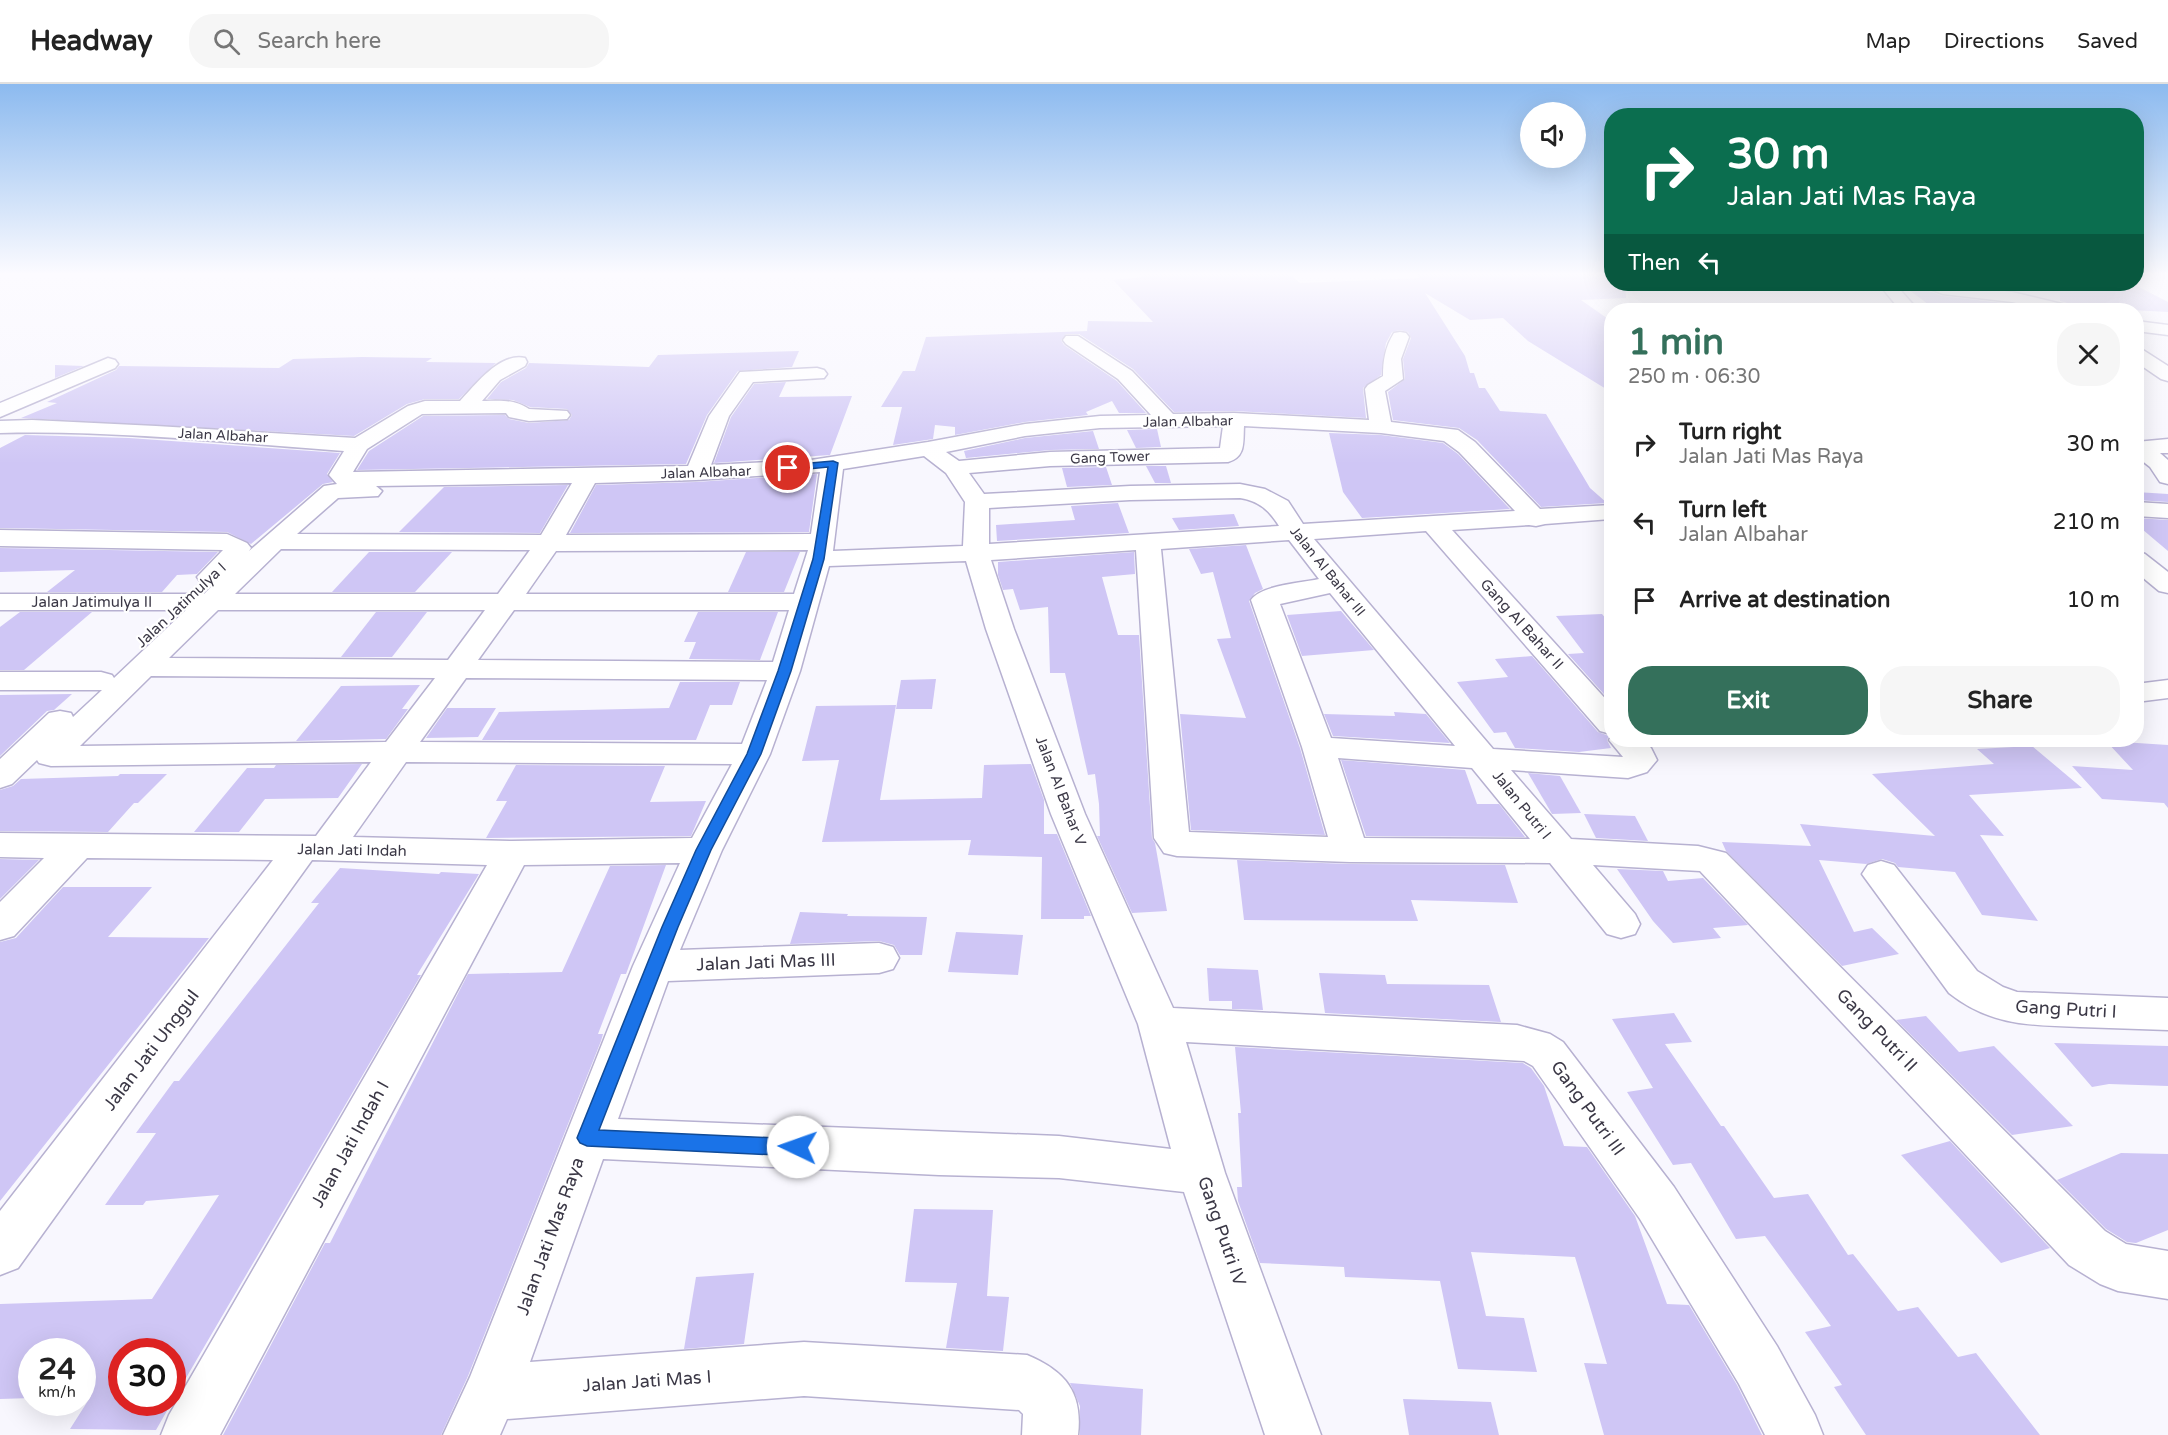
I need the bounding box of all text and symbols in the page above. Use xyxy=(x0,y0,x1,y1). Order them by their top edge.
search box xyxy=(189,14,609,68)
text: Headway xyxy=(30,24,153,58)
icon: search xyxy=(210,25,243,58)
text: Search here xyxy=(258,28,381,54)
text: Map xyxy=(1865,29,1911,54)
text: Directions xyxy=(1944,29,2044,54)
text: Saved xyxy=(2077,29,2138,54)
map controls xyxy=(1520,102,1586,168)
button: sound xyxy=(1520,102,1586,168)
text: 30 m xyxy=(1727,129,1829,180)
icon: right xyxy=(1628,132,1706,210)
text: Jalan Jati Mas Raya xyxy=(1727,180,1977,213)
icon: left xyxy=(1693,246,1726,279)
text: Then xyxy=(1628,250,1681,276)
text: 1 min xyxy=(1628,321,1724,364)
button: close xyxy=(2057,323,2120,386)
text: 250 m · 06:30 xyxy=(1628,365,1760,389)
street label: Jalan Albahar xyxy=(1143,412,1234,431)
text: Turn right xyxy=(1679,419,1781,445)
street label: Jalan Albahar xyxy=(177,425,269,446)
icon: right xyxy=(1628,428,1661,461)
text: 30 m xyxy=(2066,431,2120,457)
pin xyxy=(762,442,813,493)
text: Jalan Jati Mas Raya xyxy=(1679,445,1864,469)
street label: Gang Tower xyxy=(1070,448,1151,467)
icon: arrive xyxy=(771,451,804,484)
street label: Jalan Albahar xyxy=(661,462,752,483)
text: Turn left xyxy=(1679,497,1767,523)
icon: left xyxy=(1628,506,1661,539)
text: 210 m xyxy=(2053,509,2120,535)
street label: Jalan Al Bahar III xyxy=(1286,523,1369,620)
text: Jalan Albahar xyxy=(1679,523,1808,547)
street label: Jalan Jatimulya I xyxy=(132,559,230,651)
street label: Gang Al Bahar II xyxy=(1477,575,1567,673)
icon: arrive xyxy=(1628,584,1661,617)
text: Arrive at destination xyxy=(1679,587,1890,613)
text: 10 m xyxy=(2066,587,2120,613)
street label: Jalan Jatimulya II xyxy=(32,593,152,611)
button: Exit xyxy=(1628,666,1868,735)
button: Share xyxy=(1880,666,2120,735)
street label: Jalan Al Bahar V xyxy=(1032,734,1090,849)
street label: Jalan Putri I xyxy=(1489,767,1555,843)
street label: Jalan Jati Indah xyxy=(297,840,407,860)
street label: Jalan Jati Mas III xyxy=(696,949,836,975)
street label: Gang Putri II xyxy=(1832,984,1922,1076)
street label: Jalan Jati Unggul xyxy=(98,985,204,1115)
street label: Gang Putri I xyxy=(2015,995,2117,1023)
street label: Gang Putri III xyxy=(1546,1056,1630,1160)
street label: Jalan Jati Indah I xyxy=(306,1077,394,1211)
position arrow xyxy=(766,1115,830,1179)
street label: Jalan Jati Mas Raya xyxy=(511,1154,589,1318)
street label: Gang Putri IV xyxy=(1193,1173,1251,1289)
speed limit sign: 30 xyxy=(108,1338,186,1416)
text: 24 xyxy=(38,1351,76,1388)
street label: Jalan Jati Mas I xyxy=(582,1366,712,1396)
text: km/h xyxy=(38,1383,76,1401)

